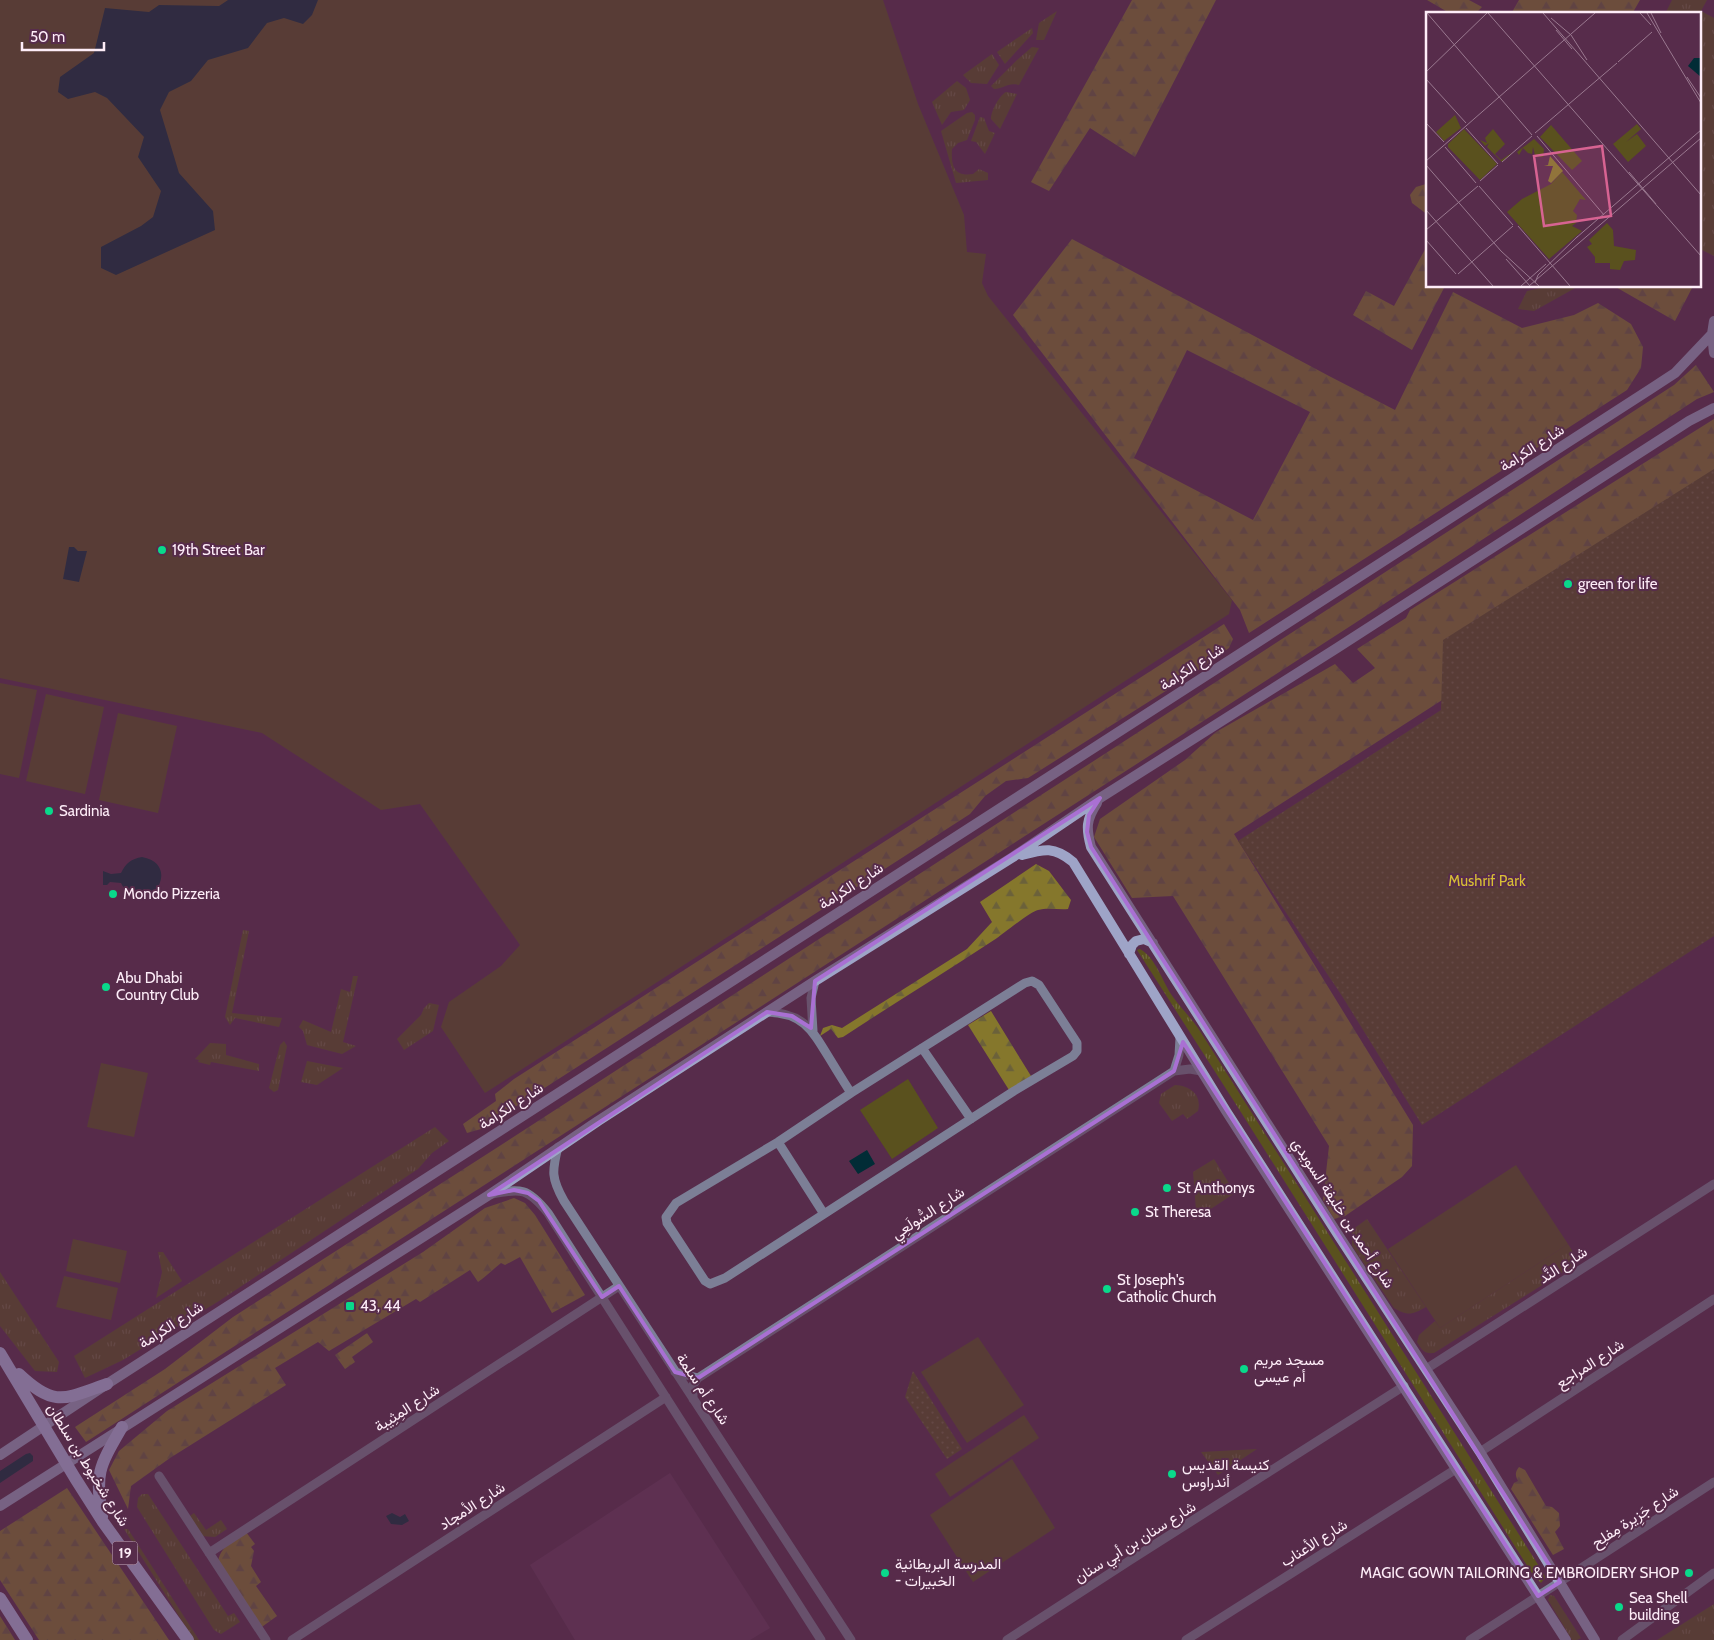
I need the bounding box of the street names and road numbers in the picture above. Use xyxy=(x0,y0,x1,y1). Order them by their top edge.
street label: شارع الكرامة xyxy=(1496,420,1569,477)
street label: شارع الكرامة xyxy=(1156,639,1229,696)
street label: شارع الكرامة xyxy=(815,858,888,915)
street label: شارع الكرامة xyxy=(475,1078,548,1135)
street label: شارع أحمد بن خليفة السويدي xyxy=(1284,1135,1398,1294)
street label: شارع السُّولَعِي xyxy=(888,1183,970,1247)
street label: شارع النَّد xyxy=(1535,1243,1592,1289)
street label: شارع الكرامة xyxy=(135,1297,208,1354)
street label: شارع المراجع xyxy=(1553,1335,1629,1394)
street label: شارع أم سلمة xyxy=(671,1350,734,1429)
street label: شارع المِثِيبة xyxy=(371,1380,444,1437)
street label: شارع شخبوط بن سلطان xyxy=(41,1400,133,1531)
street label: شارع الأمجاد xyxy=(436,1478,510,1536)
street label: شارع جَزِيرة مِفلِح xyxy=(1588,1482,1683,1554)
street label: شارع سنان بن أبي سنان xyxy=(1071,1497,1201,1590)
street label: شارع الأعناب xyxy=(1277,1515,1352,1572)
road number: 19 xyxy=(112,1542,138,1565)

